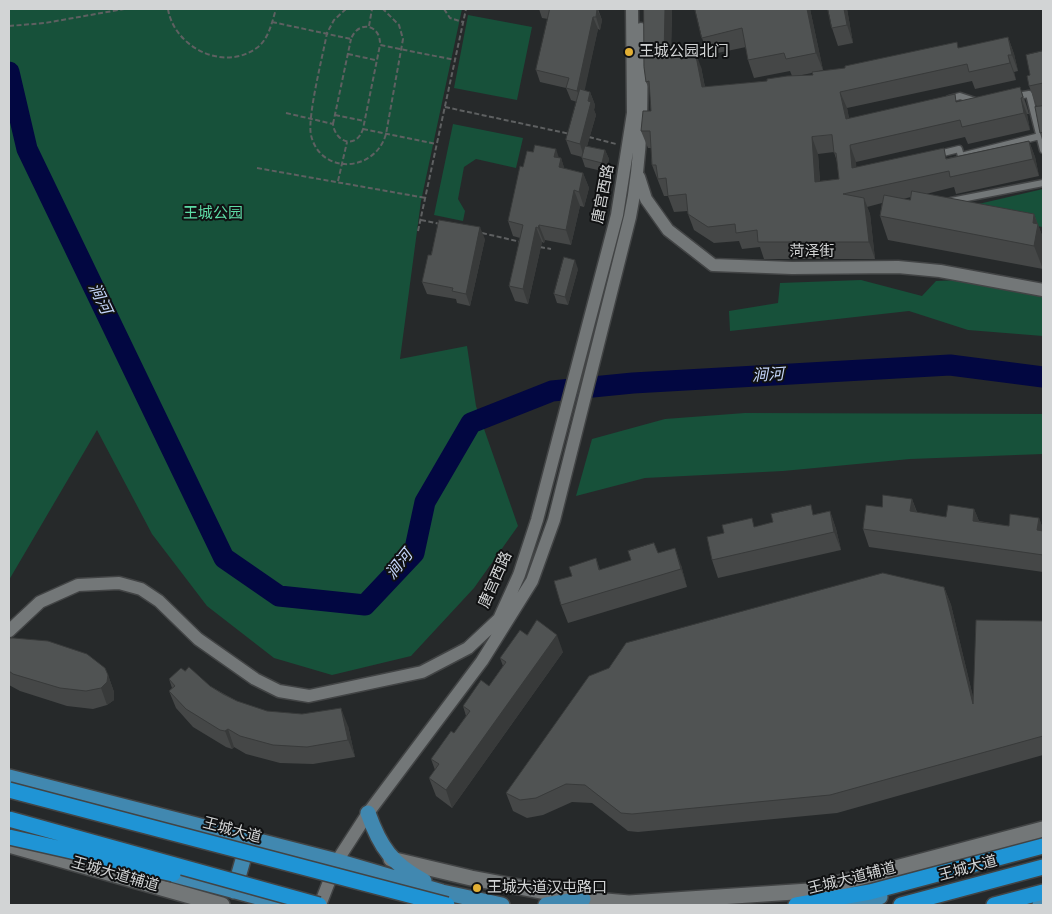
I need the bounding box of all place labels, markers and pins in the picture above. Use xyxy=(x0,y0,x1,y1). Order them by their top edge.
place label: 王城公园北门 xyxy=(639,43,729,61)
marker: 王城公园北门 xyxy=(623,46,635,58)
place label: 王城大道汉屯路口 xyxy=(487,879,607,897)
marker: 王城大道汉屯路口 xyxy=(471,882,483,894)

